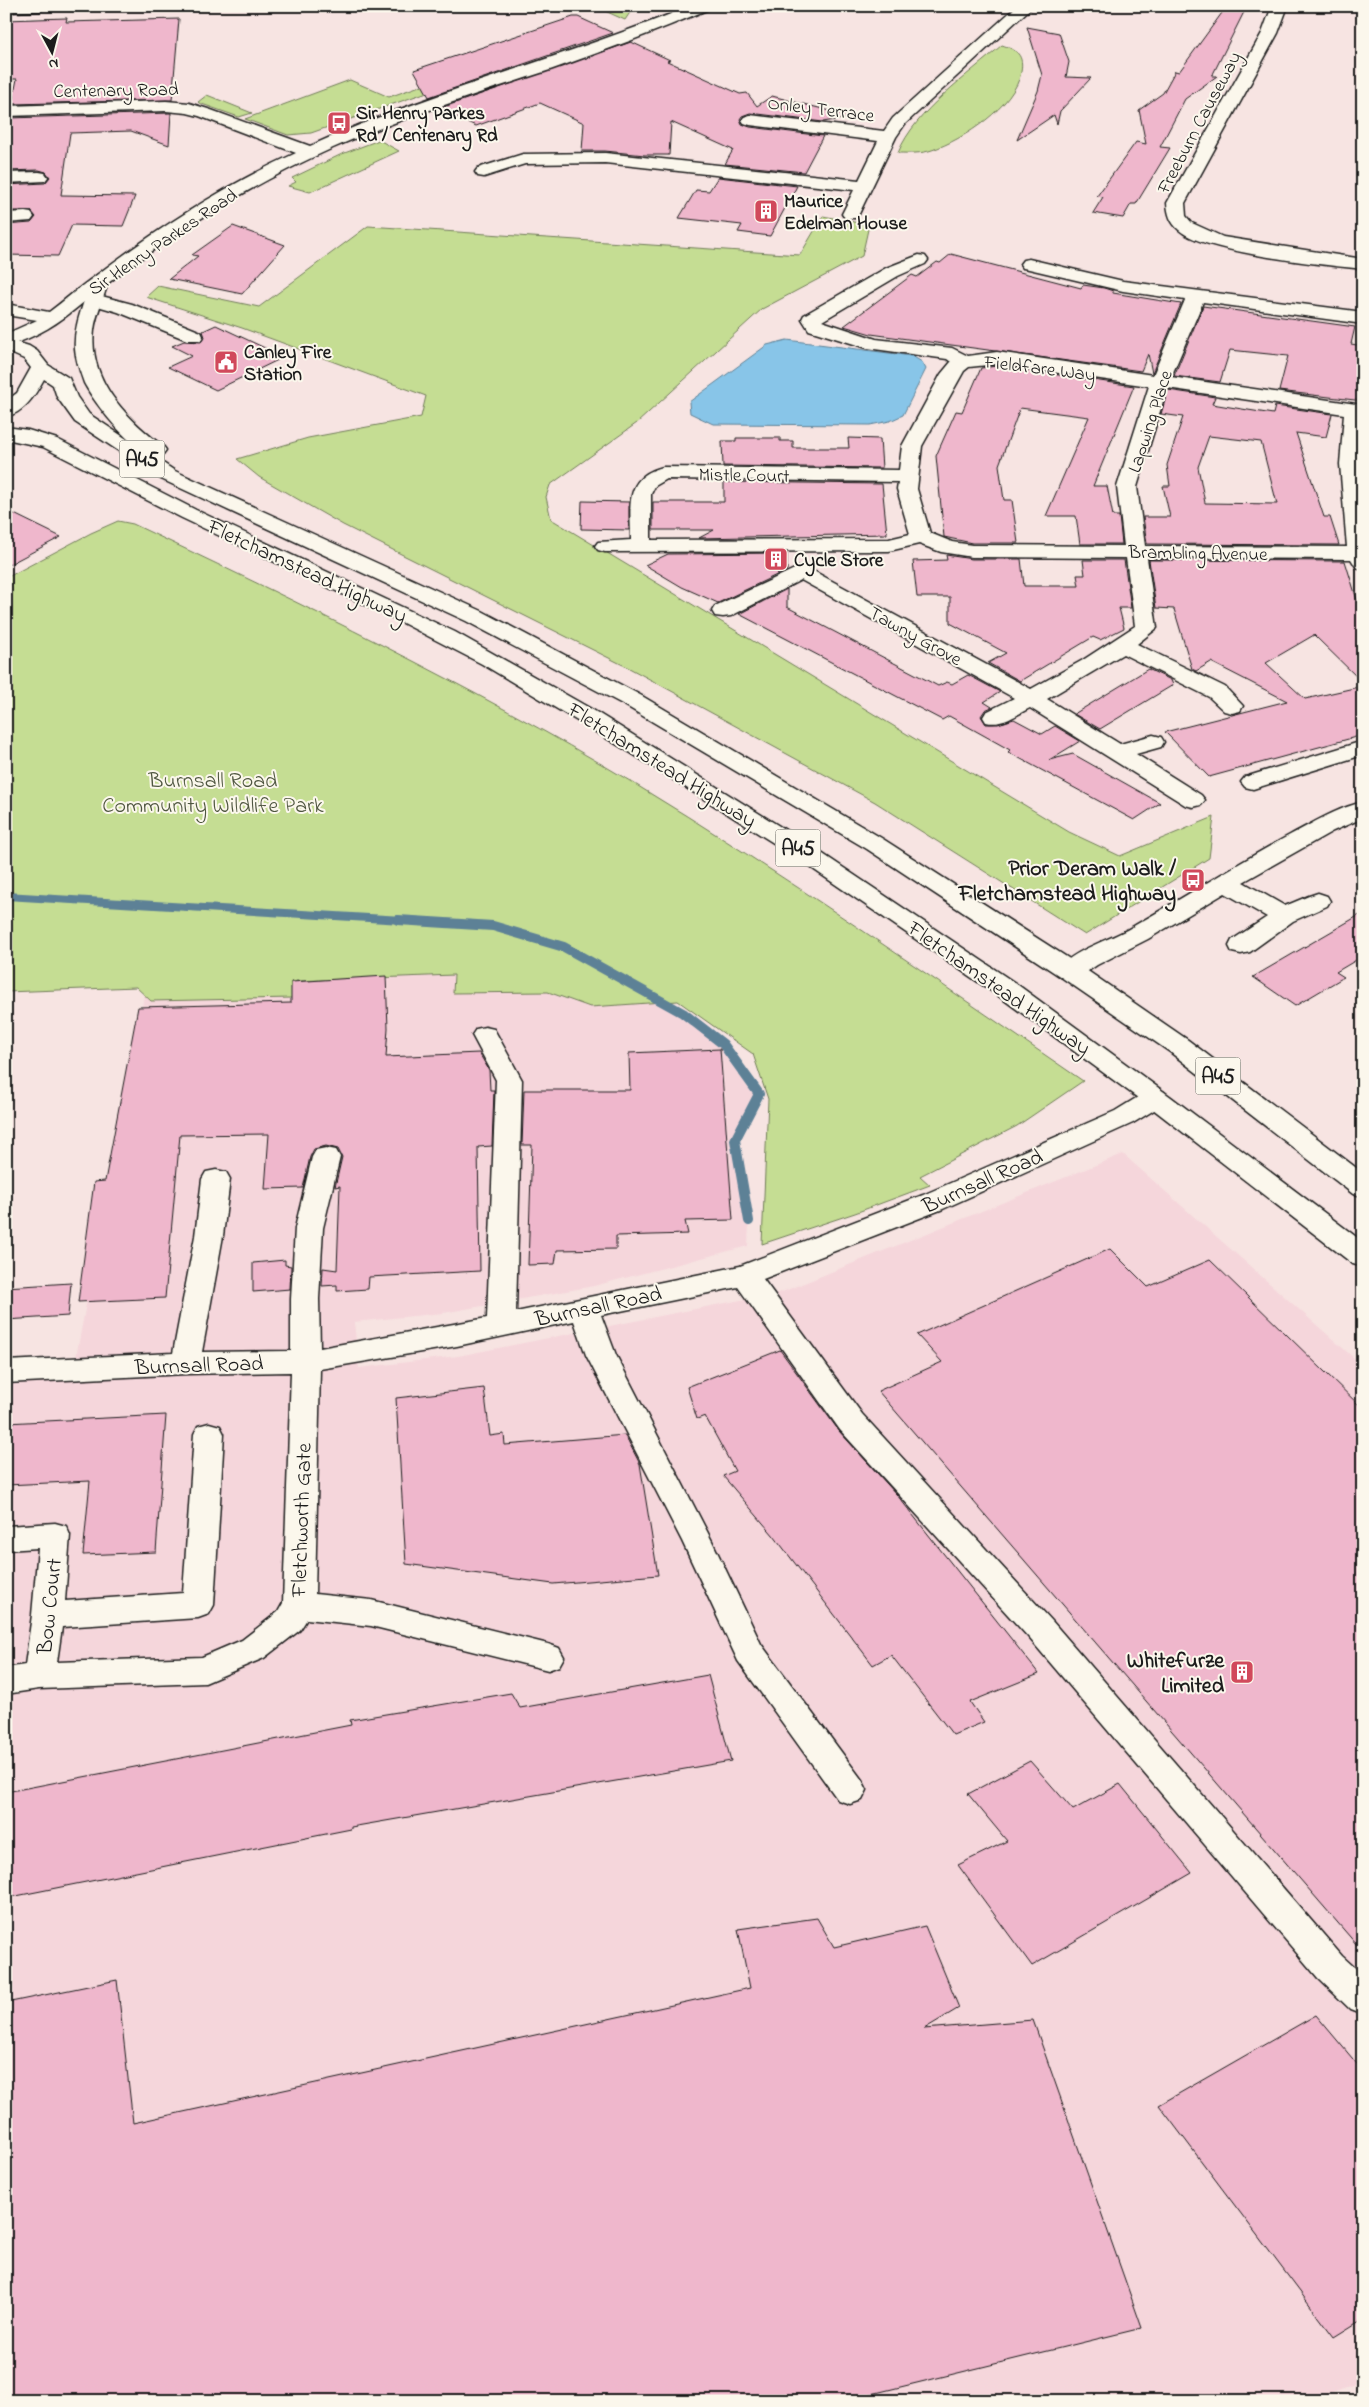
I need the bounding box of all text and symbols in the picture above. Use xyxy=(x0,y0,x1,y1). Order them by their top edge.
north arrow xyxy=(28,28,78,78)
street label: Freeburn Causeway xyxy=(1151,47,1250,200)
text: N xyxy=(47,52,59,74)
street label: Centenary Road xyxy=(53,77,179,107)
street label: Onley Terrace xyxy=(766,91,876,131)
place label: Sir Henry Parkes Rd / Centenary Rd xyxy=(356,101,498,152)
bus stop icon: Sir Henry Parkes Rd / Centenary Rd xyxy=(326,110,352,136)
street label: Sir Henry Parkes Road xyxy=(83,183,244,304)
place label: Maurice Edelman House xyxy=(784,189,907,238)
building icon: Maurice Edelman House xyxy=(753,198,779,224)
place label: Canley Fire Station xyxy=(244,340,332,389)
public building icon: Canley Fire Station xyxy=(213,349,239,375)
street label: Fieldfare Way xyxy=(981,349,1097,391)
street label: Lapwing Place xyxy=(1122,367,1183,477)
road number: A45 xyxy=(120,440,164,478)
street label: Mistle Court xyxy=(698,462,790,491)
street label: Fletchamstead Highway xyxy=(200,512,412,634)
street label: Brambling Avenue xyxy=(1127,540,1268,571)
building icon: Cycle Store xyxy=(763,546,789,572)
place label: Cycle Store xyxy=(794,548,884,577)
street label: Tawny Grove xyxy=(863,601,967,675)
street label: Fletchamstead Highway xyxy=(559,695,762,839)
park label: Burnsall Road Community Wildlife Park xyxy=(102,766,324,824)
road number: A45 xyxy=(776,830,820,866)
place label: Prior Deram Walk / Fletchamstead Highway xyxy=(958,854,1176,912)
bus stop icon: Prior Deram Walk / Fletchamstead Highway xyxy=(1180,867,1206,893)
street label: Fletchamstead Highway xyxy=(899,913,1096,1066)
road number: A45 xyxy=(1196,1058,1240,1094)
street label: Burnsall Road xyxy=(917,1142,1049,1224)
street label: Burnsall Road xyxy=(531,1279,665,1337)
street label: Burnsall Road xyxy=(133,1349,264,1385)
street label: Fletchworth Gate xyxy=(284,1442,322,1599)
street label: Bow Court xyxy=(30,1556,72,1657)
place label: Whitefurze Limited xyxy=(1127,1646,1225,1703)
building icon: Whitefurze Limited xyxy=(1229,1659,1255,1685)

